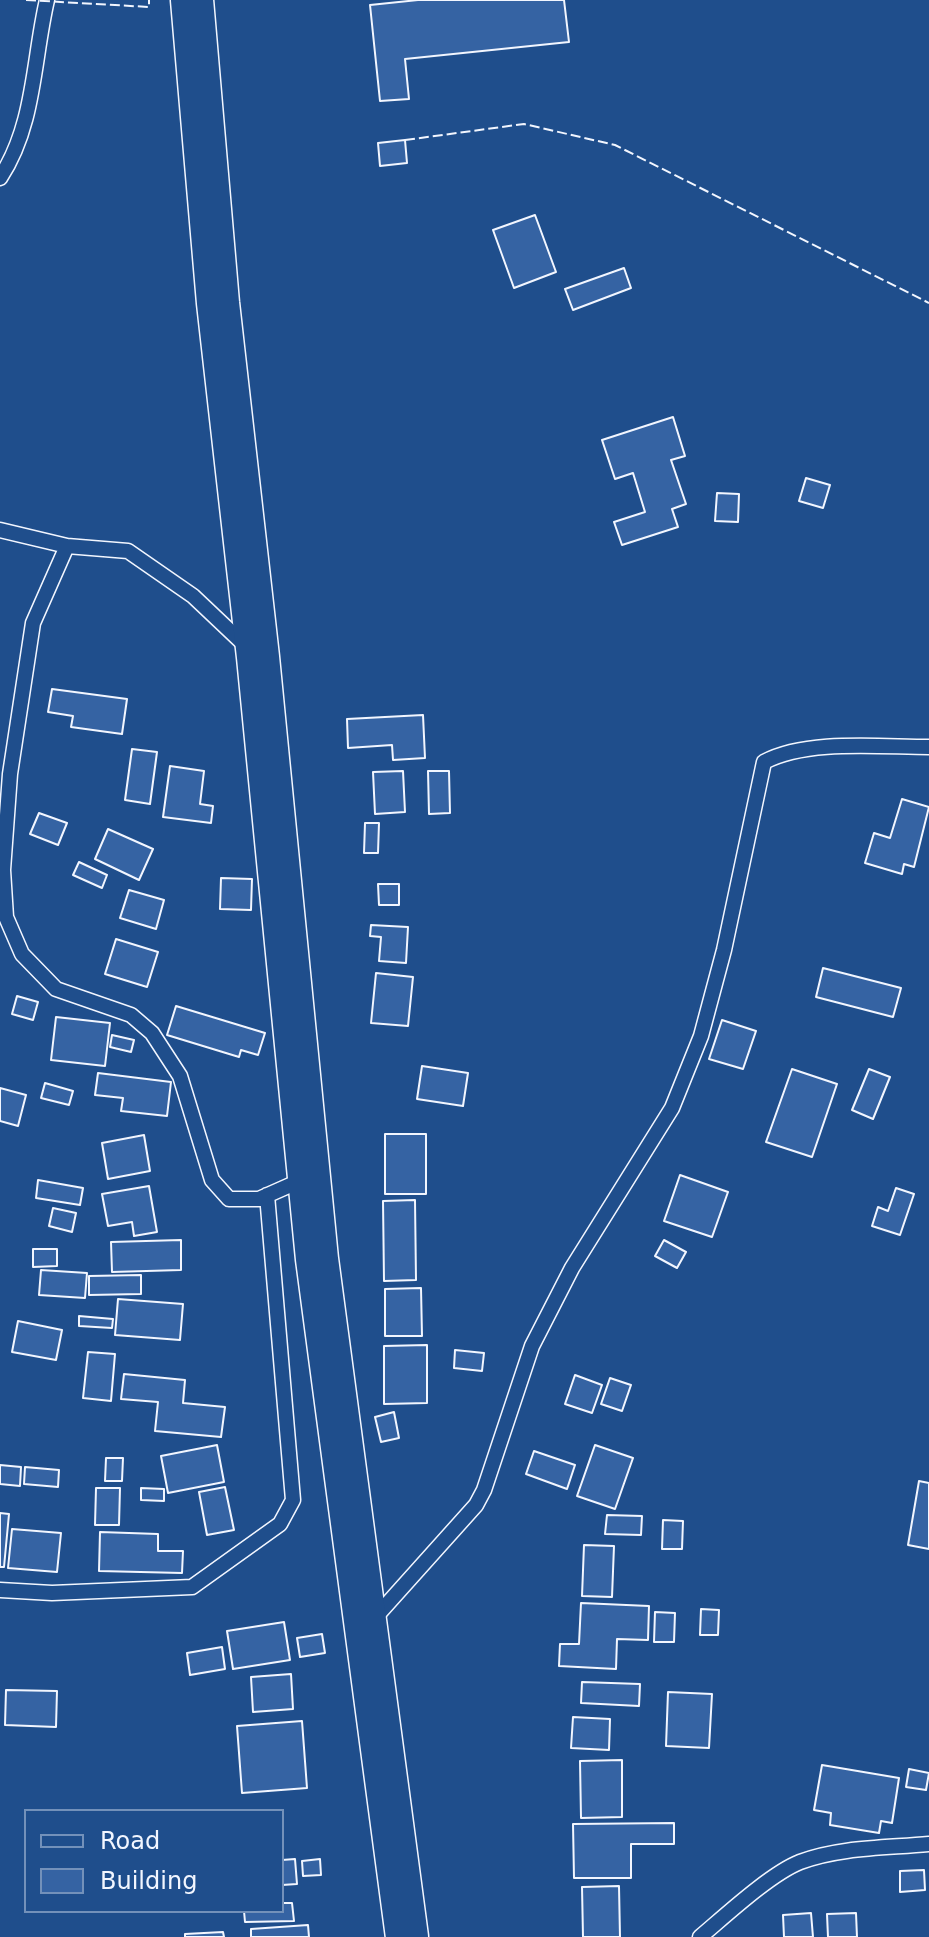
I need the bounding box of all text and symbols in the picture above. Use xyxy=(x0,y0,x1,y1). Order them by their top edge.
legend xyxy=(24,1809,284,1913)
text: Road xyxy=(100,1827,160,1855)
text: Building xyxy=(100,1867,197,1895)

